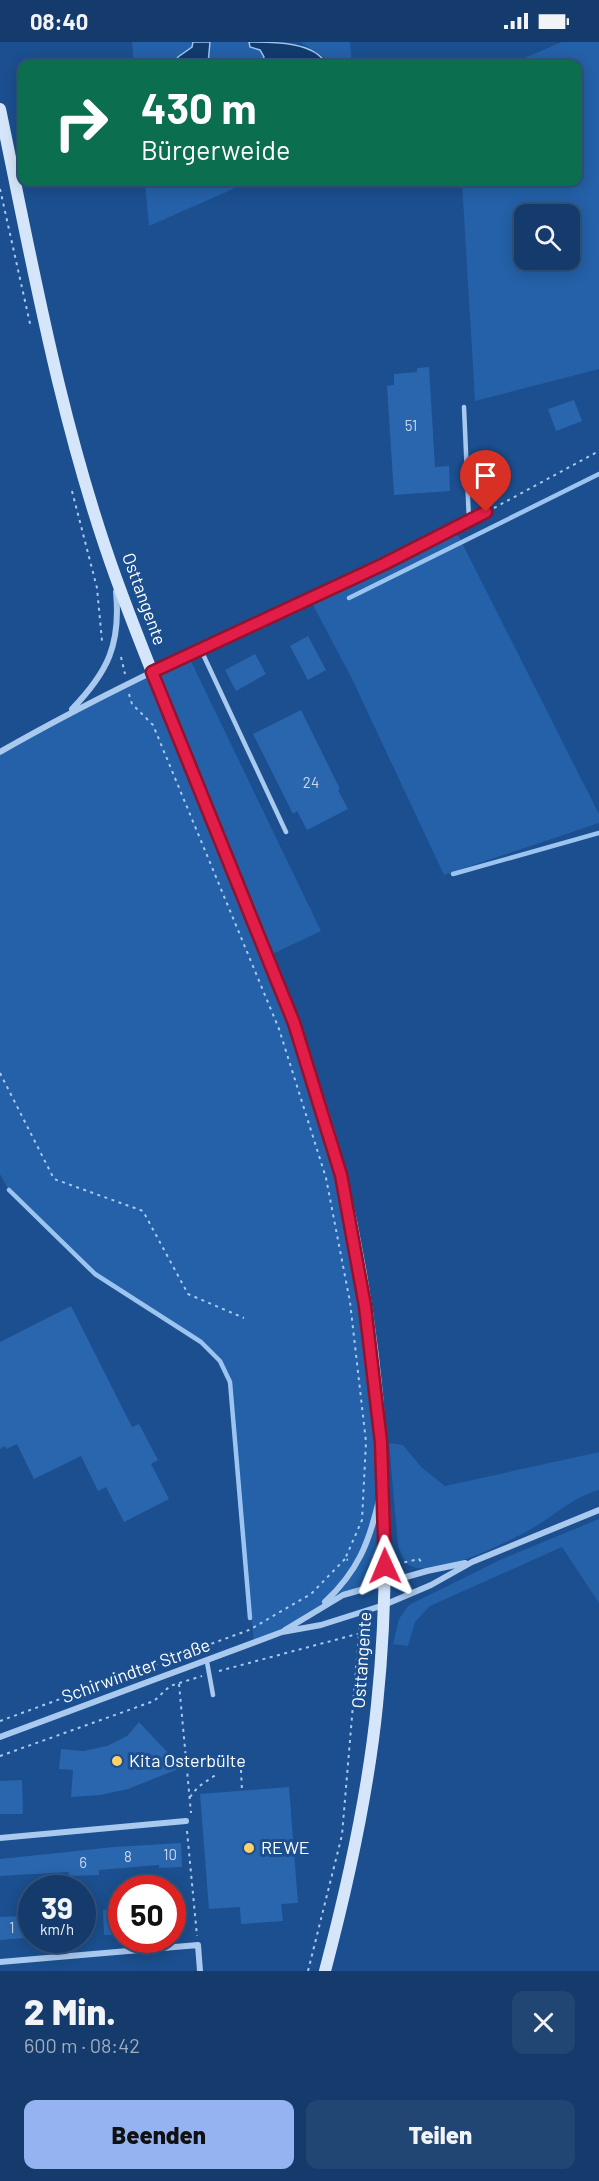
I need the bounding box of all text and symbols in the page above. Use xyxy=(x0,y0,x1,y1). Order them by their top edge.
text: 08:40 xyxy=(30,8,88,34)
text: 430 m xyxy=(141,82,257,132)
icon: right xyxy=(42,84,120,162)
text: Bürgerweide xyxy=(141,133,290,165)
map controls xyxy=(514,204,580,270)
button: search xyxy=(514,204,580,270)
house number: 51 xyxy=(405,416,417,434)
pin xyxy=(460,450,511,512)
icon: arrive xyxy=(469,459,502,492)
street label: Osttangente xyxy=(118,549,172,648)
house number: 24 xyxy=(303,773,319,791)
position arrow xyxy=(353,1534,417,1598)
street label: Osttangente xyxy=(347,1611,375,1709)
street label: Schirwindter Straße xyxy=(58,1633,213,1707)
place label: Kita Osterbülte xyxy=(129,1749,246,1771)
marker: Kita Osterbülte xyxy=(110,1754,124,1768)
place label: REWE xyxy=(261,1836,310,1858)
marker: REWE xyxy=(242,1841,256,1855)
house number: 10 xyxy=(163,1845,177,1863)
house number: 8 xyxy=(124,1847,132,1865)
house number: 6 xyxy=(79,1853,87,1871)
speed limit sign: 50 xyxy=(108,1875,186,1953)
text: 39 xyxy=(41,1889,73,1925)
house number: 1 xyxy=(9,1918,15,1936)
text: km/h xyxy=(40,1920,74,1938)
text: 2 Min. xyxy=(24,1989,116,2032)
button: close xyxy=(512,1991,575,2054)
text: 600 m · 08:42 xyxy=(24,2033,140,2057)
button: Beenden xyxy=(24,2100,294,2169)
button: Teilen xyxy=(306,2100,575,2169)

